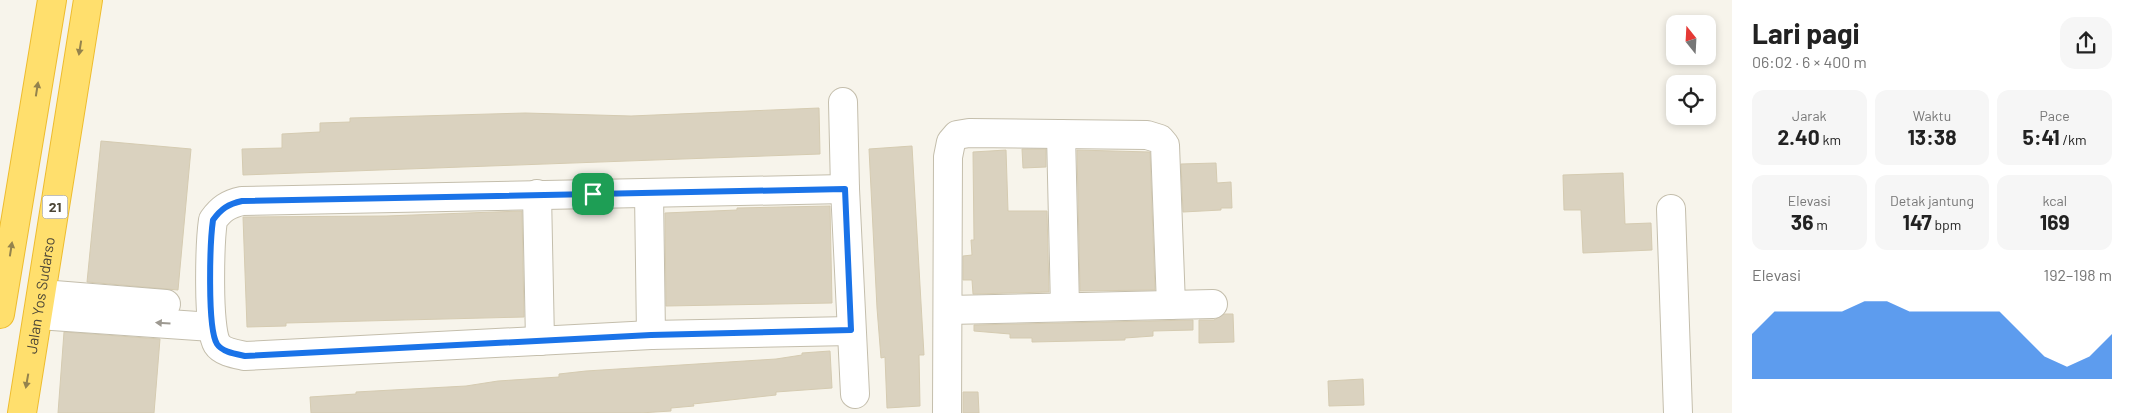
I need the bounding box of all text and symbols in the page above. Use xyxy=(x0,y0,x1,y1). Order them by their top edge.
north arrow xyxy=(1666,15,1716,65)
map controls xyxy=(1666,15,1716,125)
text: Lari pagi xyxy=(1752,16,1860,50)
button: share xyxy=(2060,17,2112,69)
one-way arrow xyxy=(76,41,84,57)
text: 06:02 · 6 × 400 m xyxy=(1752,52,1867,71)
button: locate xyxy=(1666,75,1716,125)
one-way arrow xyxy=(34,80,42,96)
text: Jarak xyxy=(1792,107,1827,124)
text: Waktu xyxy=(1913,107,1951,124)
text: Pace xyxy=(2040,107,2070,124)
text: 2.40 xyxy=(1778,124,1820,149)
text: 13:38 xyxy=(1907,124,1957,149)
text: 5:41 xyxy=(2023,124,2060,149)
text: km xyxy=(1820,131,1841,148)
text: /km xyxy=(2060,131,2087,148)
pin xyxy=(572,173,614,215)
icon: arrive xyxy=(579,180,607,208)
text: Elevasi xyxy=(1788,192,1831,209)
text: Detak jantung xyxy=(1890,192,1974,209)
text: kcal xyxy=(2042,192,2067,209)
road number: 21 xyxy=(42,196,68,218)
text: 36 xyxy=(1791,209,1813,234)
text: 147 xyxy=(1903,209,1932,234)
text: 169 xyxy=(2040,209,2070,234)
text: m xyxy=(1813,216,1828,233)
text: bpm xyxy=(1932,216,1961,233)
street label: Jalan Yos Sudarso xyxy=(22,236,58,355)
one-way arrow xyxy=(7,241,15,257)
text: Elevasi xyxy=(1752,265,1801,284)
text: 192–198 m xyxy=(2044,265,2112,284)
one-way arrow xyxy=(155,319,171,327)
one-way arrow xyxy=(23,374,31,390)

